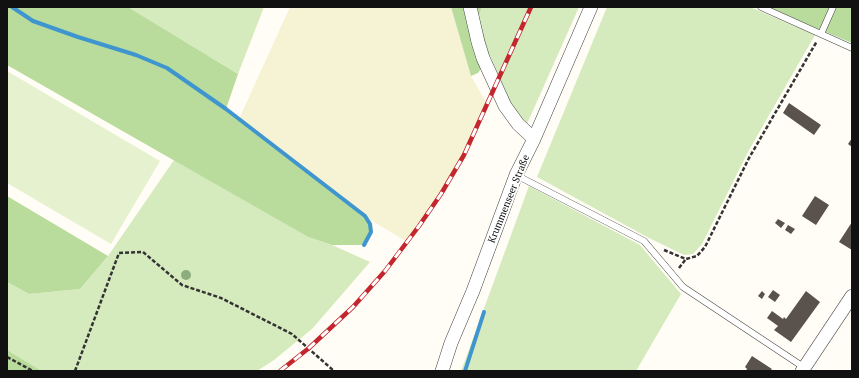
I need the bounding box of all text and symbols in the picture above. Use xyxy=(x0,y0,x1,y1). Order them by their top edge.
street label: Krummenseer Straße xyxy=(486,153,532,245)

